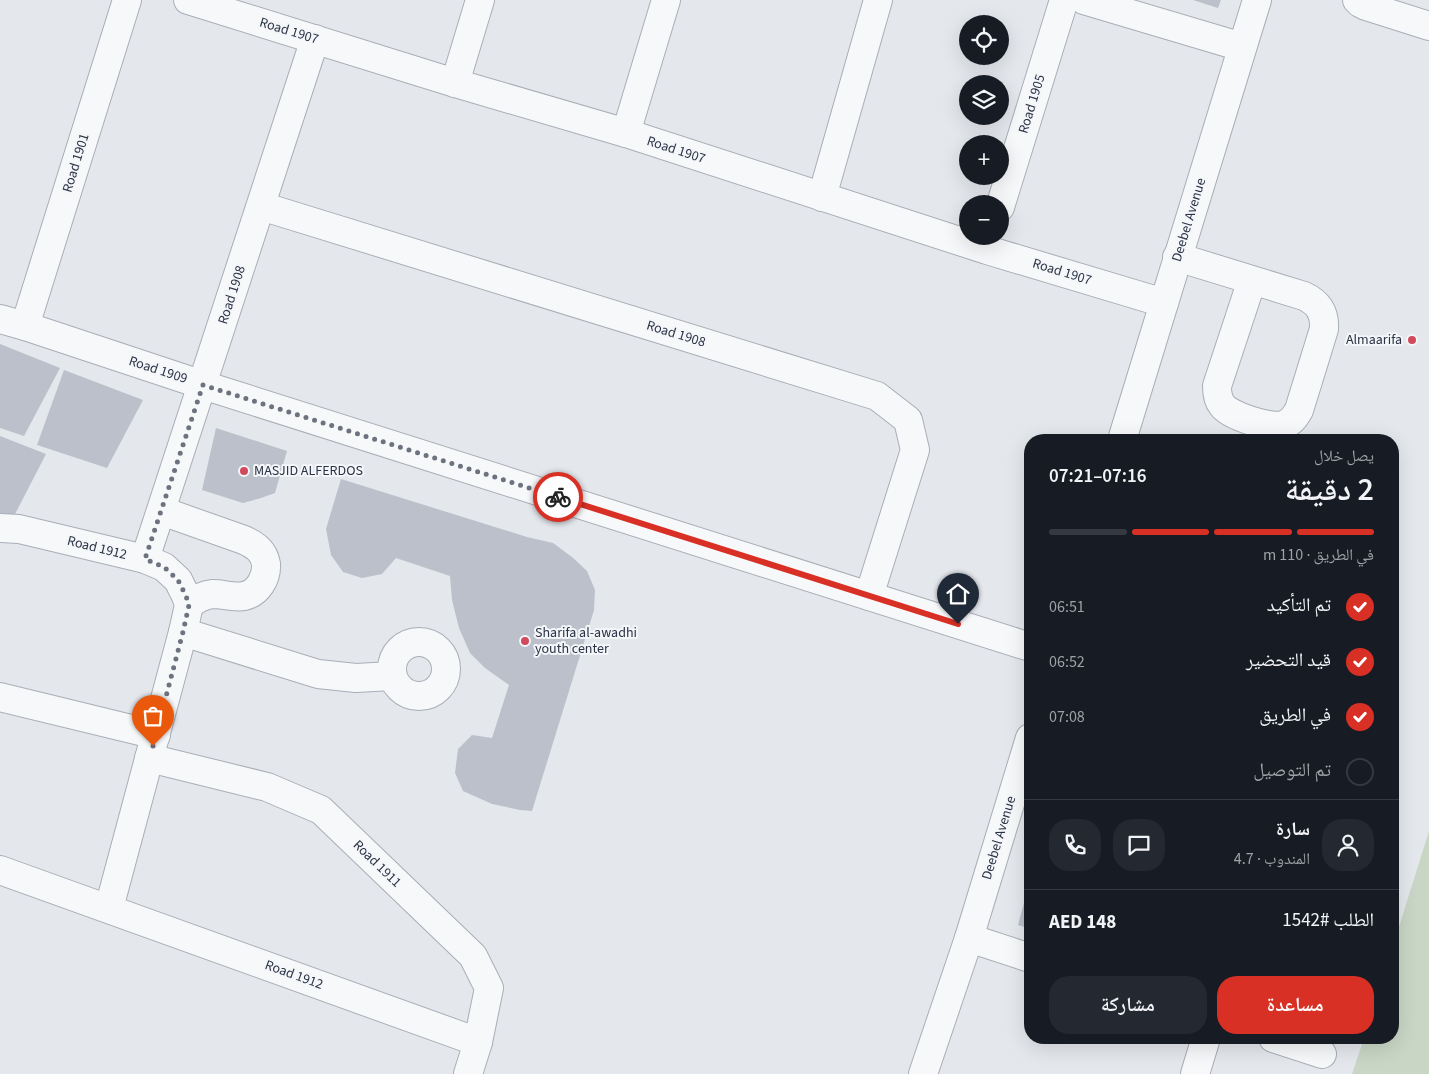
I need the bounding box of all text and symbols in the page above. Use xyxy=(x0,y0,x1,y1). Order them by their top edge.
street label: Road 1907 xyxy=(257,13,321,49)
map controls xyxy=(959,15,1009,245)
button: locate xyxy=(959,15,1009,65)
street label: Road 1905 xyxy=(1014,72,1050,136)
button: layers xyxy=(959,75,1009,125)
street label: Road 1901 xyxy=(58,131,94,195)
street label: Road 1907 xyxy=(644,131,708,169)
button: + xyxy=(959,135,1009,185)
street label: Deebel Avenue xyxy=(1167,176,1211,264)
button: − xyxy=(959,195,1009,245)
street label: Road 1907 xyxy=(1030,254,1094,290)
street label: Road 1908 xyxy=(213,263,251,327)
street label: Road 1908 xyxy=(644,316,708,352)
place label: Almaarifa xyxy=(1346,330,1402,350)
marker: Almaarifa xyxy=(1406,334,1418,346)
street label: Road 1909 xyxy=(126,351,190,389)
text: يصل خلال xyxy=(1314,445,1374,467)
place label: MASJID ALFERDOS xyxy=(254,461,363,481)
text: 07:16–07:21 xyxy=(1049,463,1147,490)
marker: MASJID ALFERDOS xyxy=(238,465,250,477)
text: 2 دقيقة xyxy=(1285,467,1374,513)
courier xyxy=(533,472,583,522)
icon: bike xyxy=(544,483,572,511)
street label: Road 1912 xyxy=(65,531,129,565)
text: في الطريق · 110 m xyxy=(1263,544,1374,566)
pin xyxy=(937,573,979,624)
icon: home xyxy=(944,580,972,608)
text: تم التأكيد xyxy=(1267,592,1331,619)
icon: check xyxy=(1346,593,1374,621)
text: 06:51 xyxy=(1049,596,1085,618)
place label: Sharifa al-awadhi youth center xyxy=(535,623,637,659)
marker: Sharifa al-awadhi youth center xyxy=(519,635,531,647)
text: قيد التحضير xyxy=(1246,647,1331,674)
icon: check xyxy=(1346,648,1374,676)
text: 06:52 xyxy=(1049,651,1085,673)
pin xyxy=(132,695,174,746)
icon: bag xyxy=(139,702,167,730)
text: في الطريق xyxy=(1259,702,1331,729)
icon: check xyxy=(1346,703,1374,731)
text: 07:08 xyxy=(1049,706,1085,728)
text: تم التوصيل xyxy=(1253,757,1331,784)
street label: Deebel Avenue xyxy=(977,794,1021,882)
text: سارة xyxy=(1276,816,1310,843)
button: phone xyxy=(1049,819,1101,871)
button: chat xyxy=(1113,819,1165,871)
button: person xyxy=(1322,819,1374,871)
street label: Road 1911 xyxy=(348,836,406,892)
text: المندوب · 4.7 xyxy=(1234,848,1310,870)
text: الطلب #1542 xyxy=(1282,907,1374,934)
text: AED 148 xyxy=(1049,909,1116,936)
street label: Road 1912 xyxy=(262,955,326,995)
button: مشاركة xyxy=(1049,976,1207,1034)
button: مساعدة xyxy=(1217,976,1374,1034)

